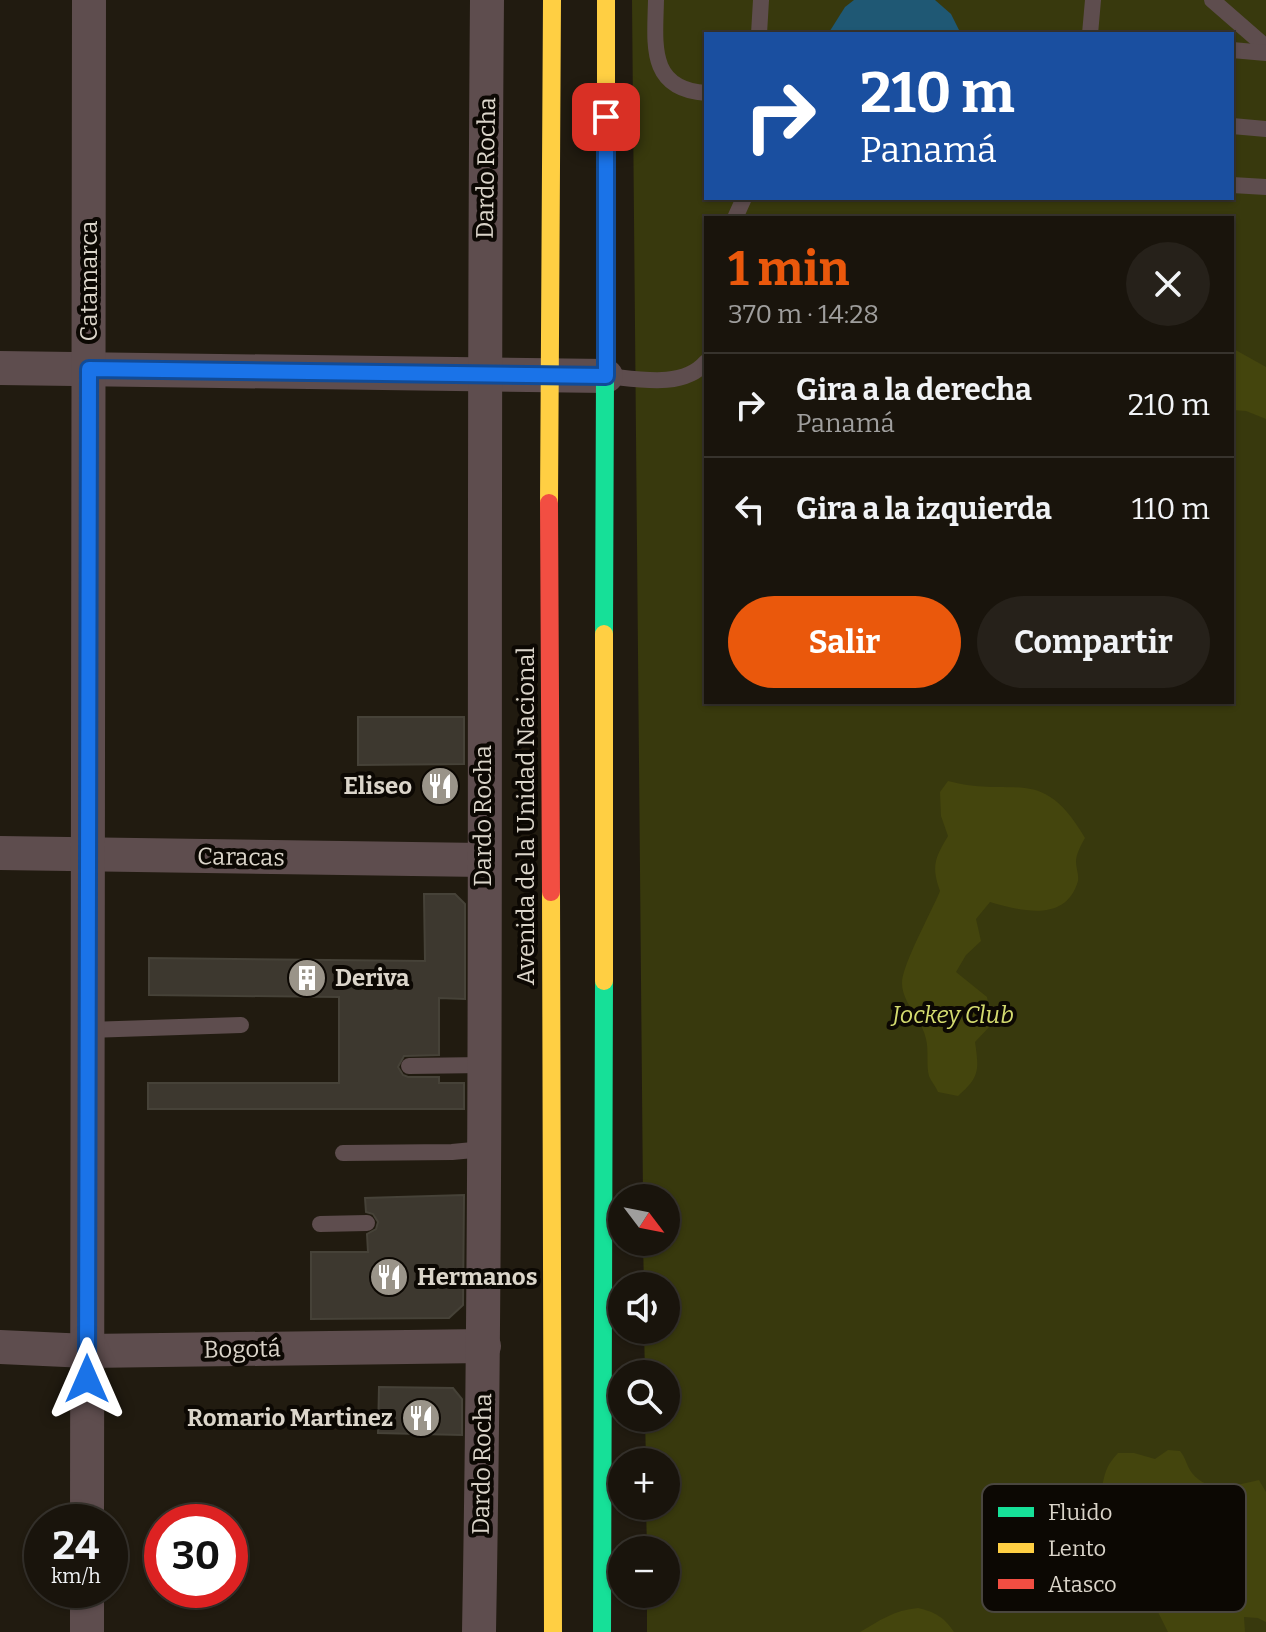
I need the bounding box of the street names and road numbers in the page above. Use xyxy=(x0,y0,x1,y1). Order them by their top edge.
street label: Dardo Rocha xyxy=(471,97,501,239)
street label: Catamarca xyxy=(75,221,103,341)
street label: Avenida de la Unidad Nacional xyxy=(512,647,540,985)
street label: Dardo Rocha xyxy=(469,745,497,887)
street label: Caracas xyxy=(197,842,285,872)
street label: Bogotá xyxy=(203,1334,281,1364)
street label: Dardo Rocha xyxy=(467,1393,497,1535)

